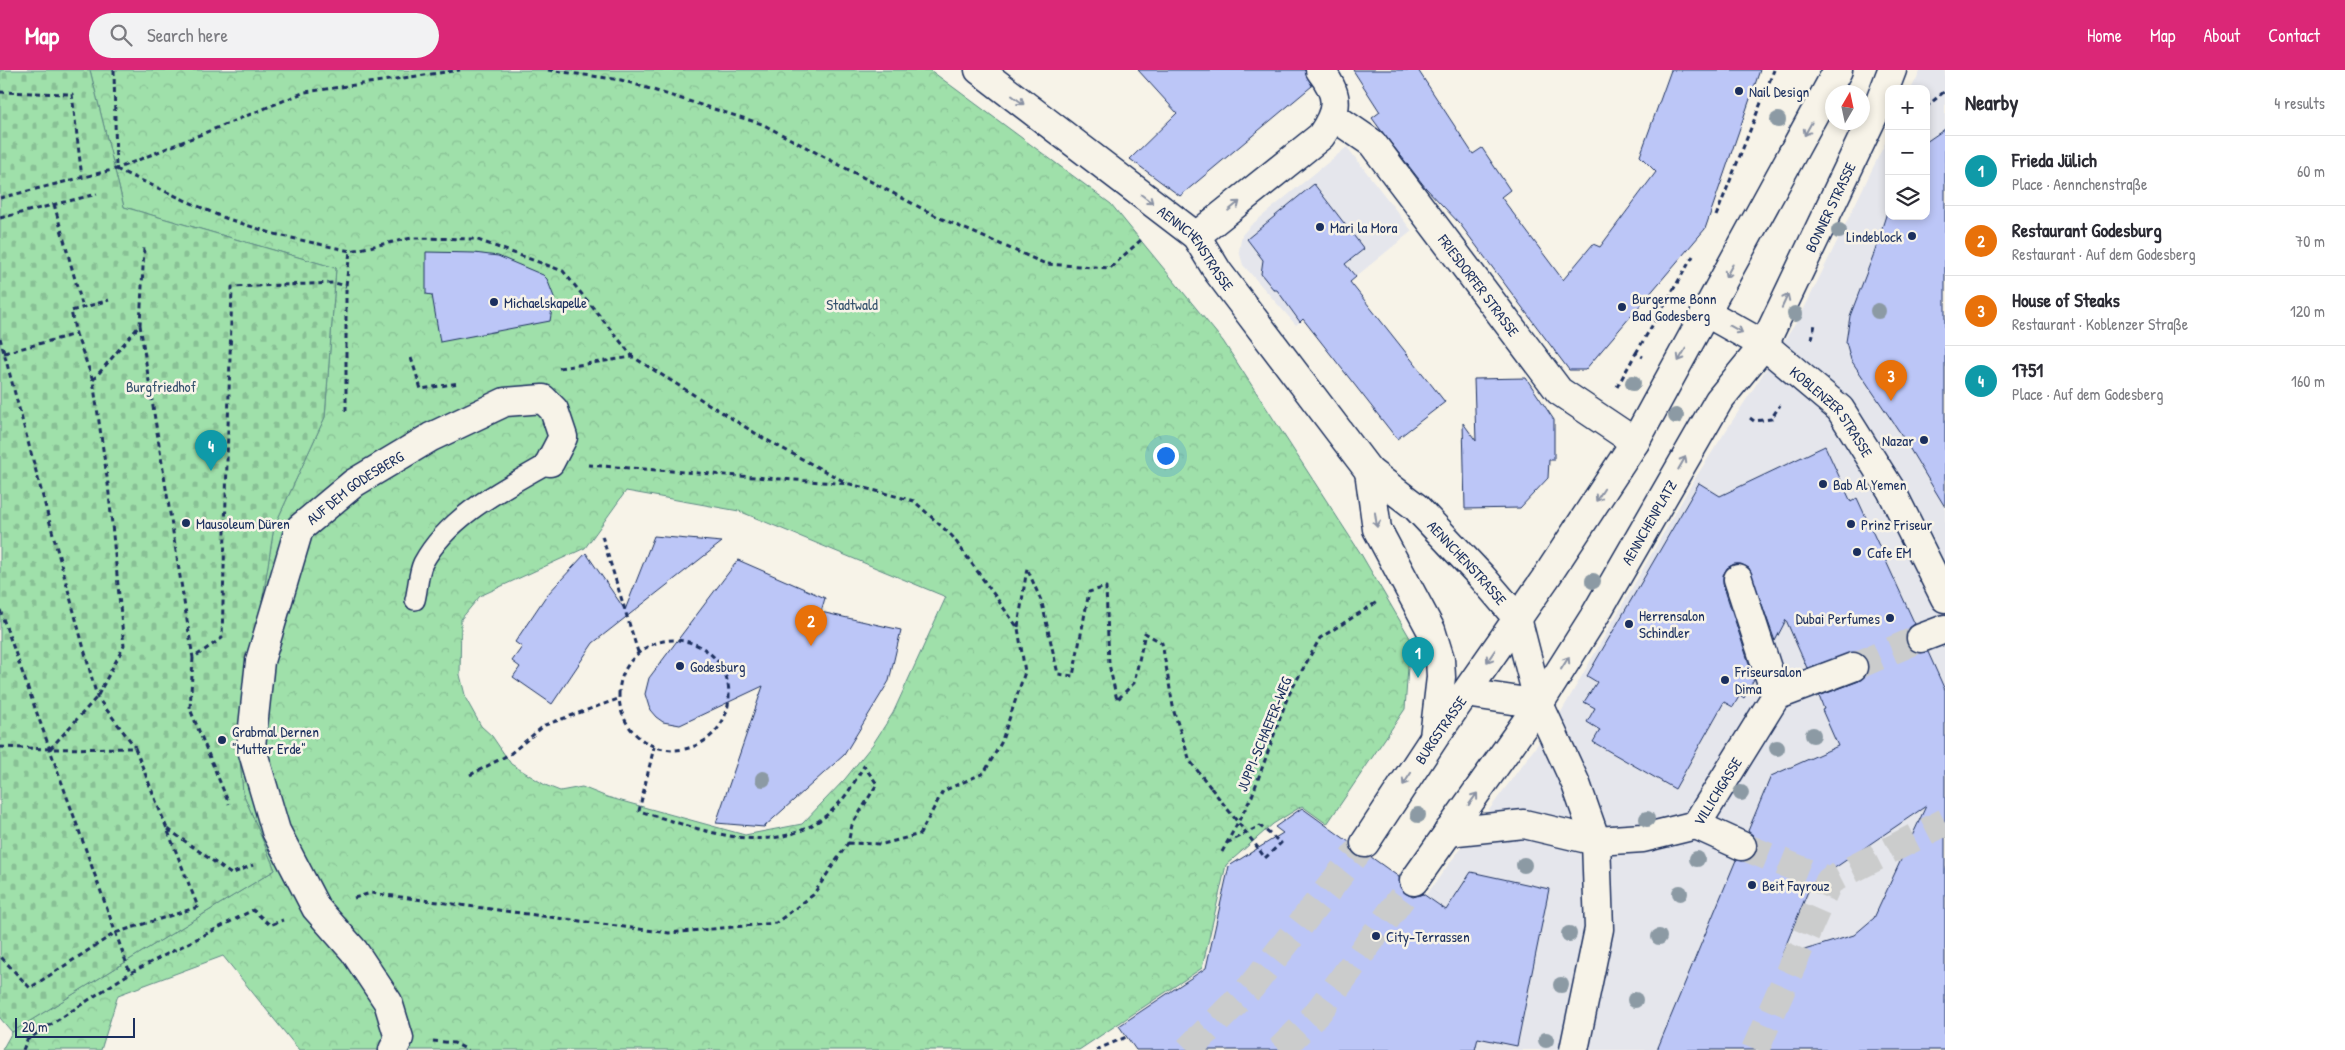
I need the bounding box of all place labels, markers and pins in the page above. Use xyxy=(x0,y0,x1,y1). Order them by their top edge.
place label: Nail Design xyxy=(1749,81,1810,102)
marker: Nail Design xyxy=(1733,85,1745,97)
place label: Mari la Mora xyxy=(1330,217,1397,238)
marker: Mari la Mora xyxy=(1314,221,1326,233)
place label: Lindeblock xyxy=(1846,226,1902,247)
marker: Lindeblock xyxy=(1906,230,1918,242)
place label: Burgerme Bonn Bad Godesberg xyxy=(1632,288,1717,326)
place label: Michaelskapelle xyxy=(504,292,587,313)
marker: Michaelskapelle xyxy=(488,296,500,308)
marker: Burgerme Bonn Bad Godesberg xyxy=(1616,301,1628,313)
pin: 3 xyxy=(1875,360,1907,401)
pin: 4 xyxy=(195,430,227,471)
place label: Nazar xyxy=(1882,430,1914,451)
marker: Nazar xyxy=(1918,434,1930,446)
place label: Bab Al Yemen xyxy=(1833,474,1907,495)
marker: Bab Al Yemen xyxy=(1817,478,1829,490)
place label: Mausoleum Düren xyxy=(196,513,290,534)
place label: Prinz Friseur xyxy=(1861,514,1933,535)
marker: Mausoleum Düren xyxy=(180,517,192,529)
marker: Prinz Friseur xyxy=(1845,518,1857,530)
place label: Cafe EM xyxy=(1867,542,1912,563)
marker: Cafe EM xyxy=(1851,546,1863,558)
pin: 2 xyxy=(795,605,827,646)
place label: Herrensalon Schindler xyxy=(1639,605,1705,643)
place label: Dubai Perfumes xyxy=(1796,608,1880,629)
marker: Dubai Perfumes xyxy=(1884,612,1896,624)
marker: Herrensalon Schindler xyxy=(1623,618,1635,630)
pin: 1 xyxy=(1402,637,1434,678)
place label: Godesburg xyxy=(690,656,746,677)
marker: Godesburg xyxy=(674,660,686,672)
place label: Friseursalon Dima xyxy=(1734,661,1802,699)
marker: Friseursalon Dima xyxy=(1719,674,1731,686)
place label: Grabmal Dernen "Mutter Erde" xyxy=(232,721,319,759)
marker: Grabmal Dernen "Mutter Erde" xyxy=(216,734,228,746)
place label: Beit Fayrouz xyxy=(1762,875,1830,896)
marker: Beit Fayrouz xyxy=(1746,879,1758,891)
place label: City-Terrassen xyxy=(1386,926,1470,947)
marker: City-Terrassen xyxy=(1370,930,1382,942)

